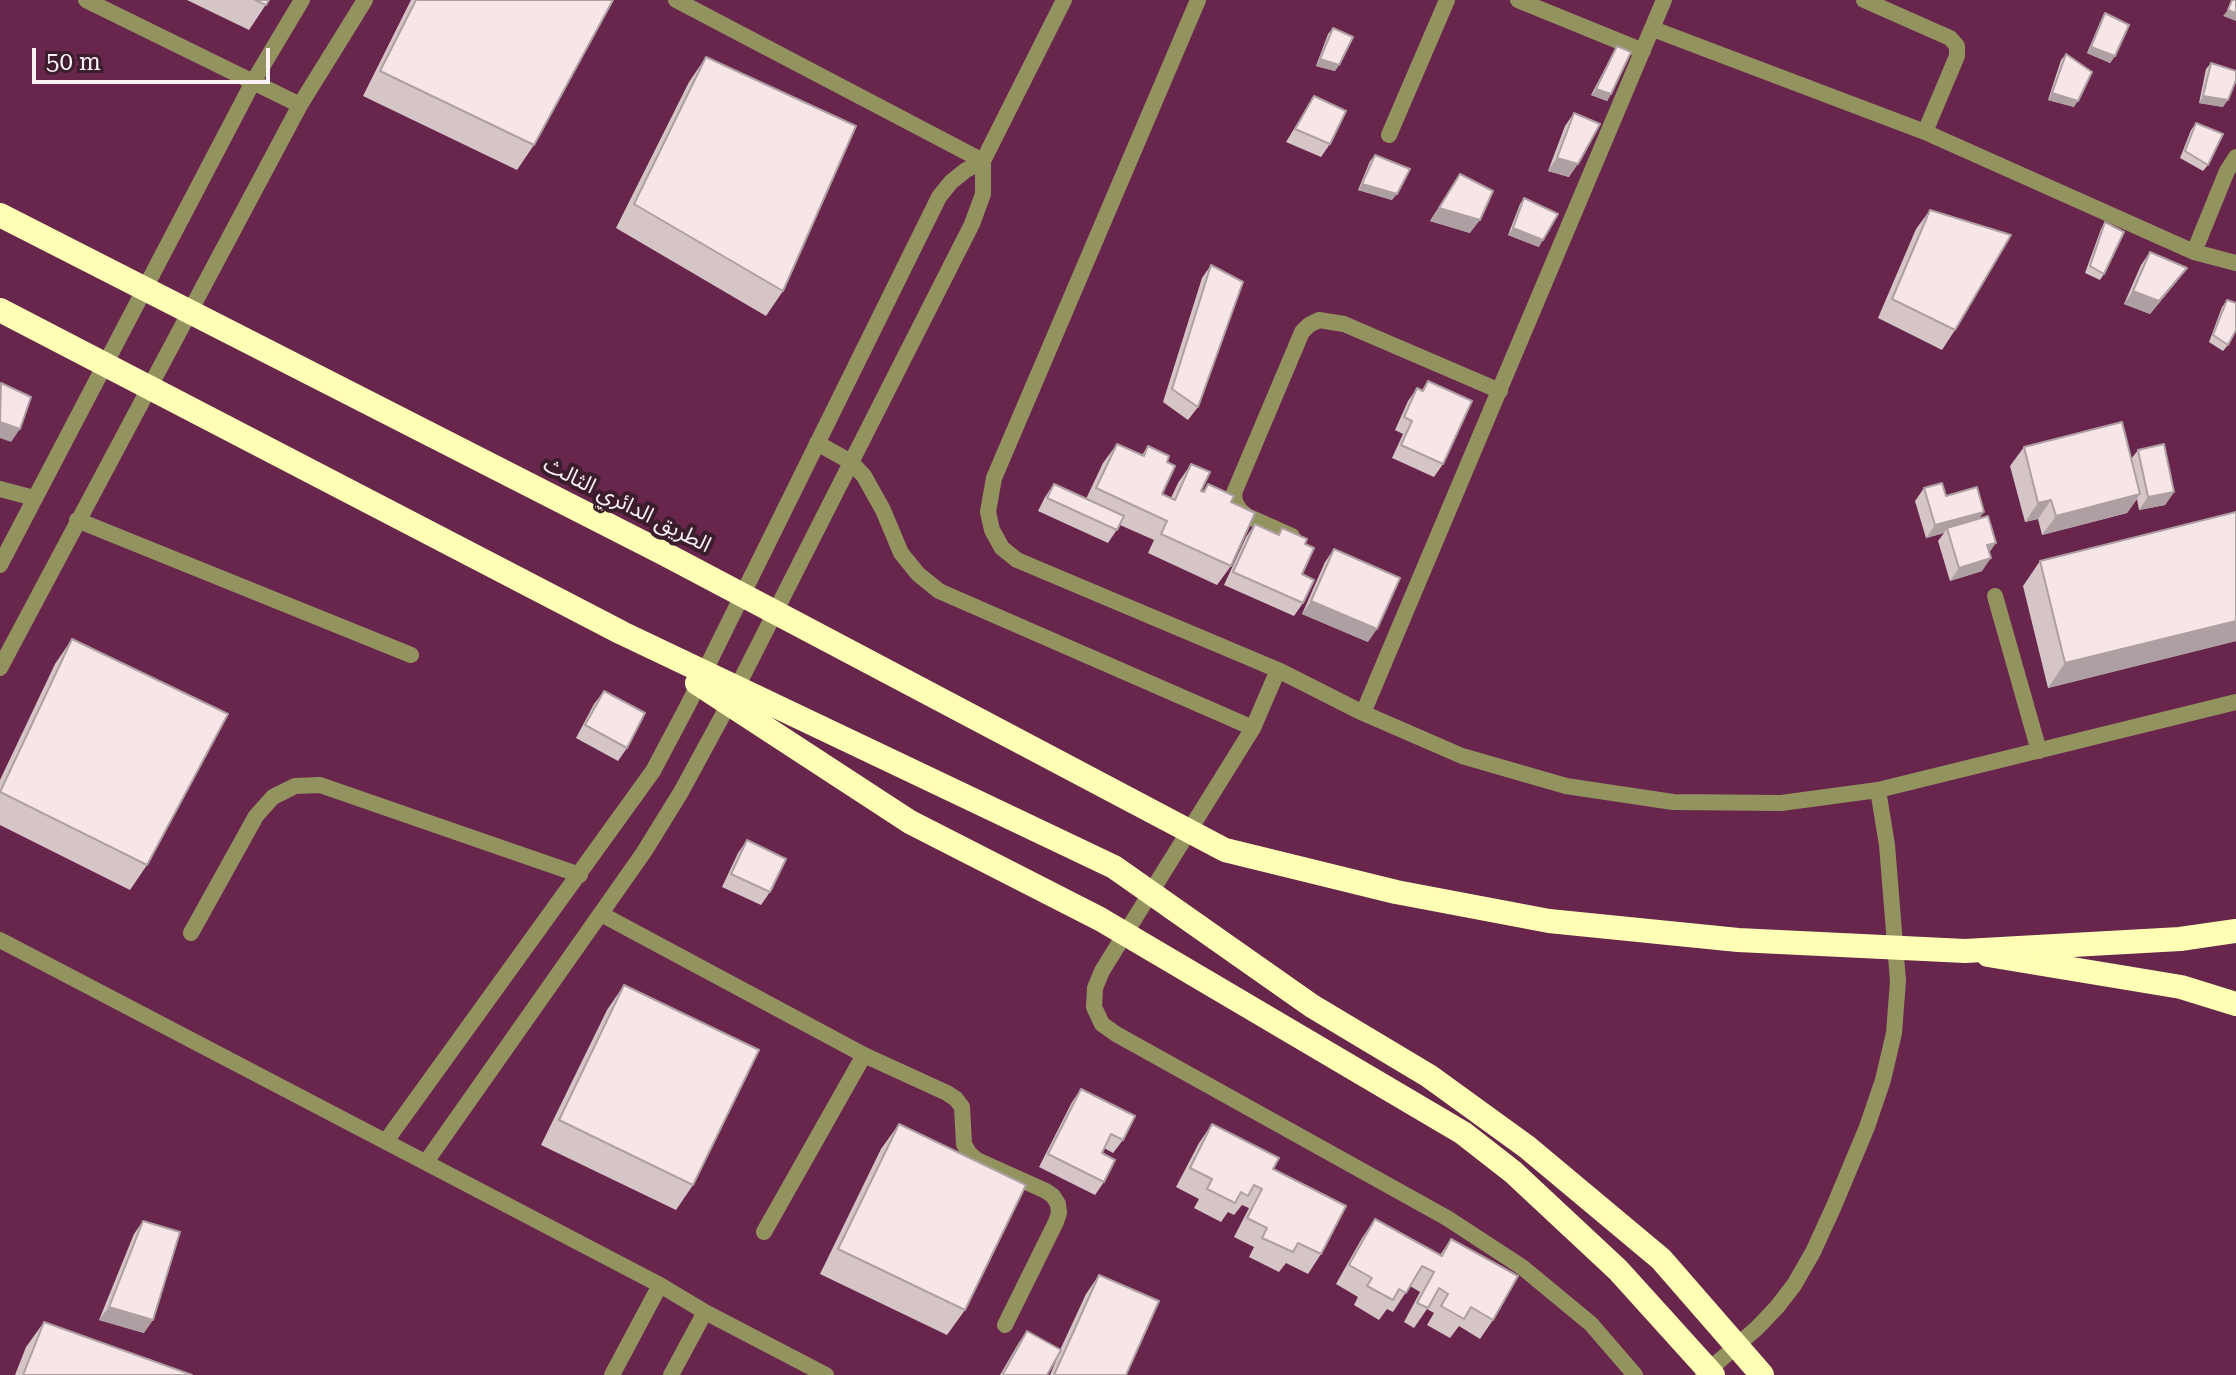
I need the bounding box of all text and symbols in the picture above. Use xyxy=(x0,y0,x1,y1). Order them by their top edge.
scale bar xyxy=(36,32,274,82)
text: 50 m xyxy=(46,48,101,76)
street label: الطريق الدائري الثالث xyxy=(539,451,715,559)

